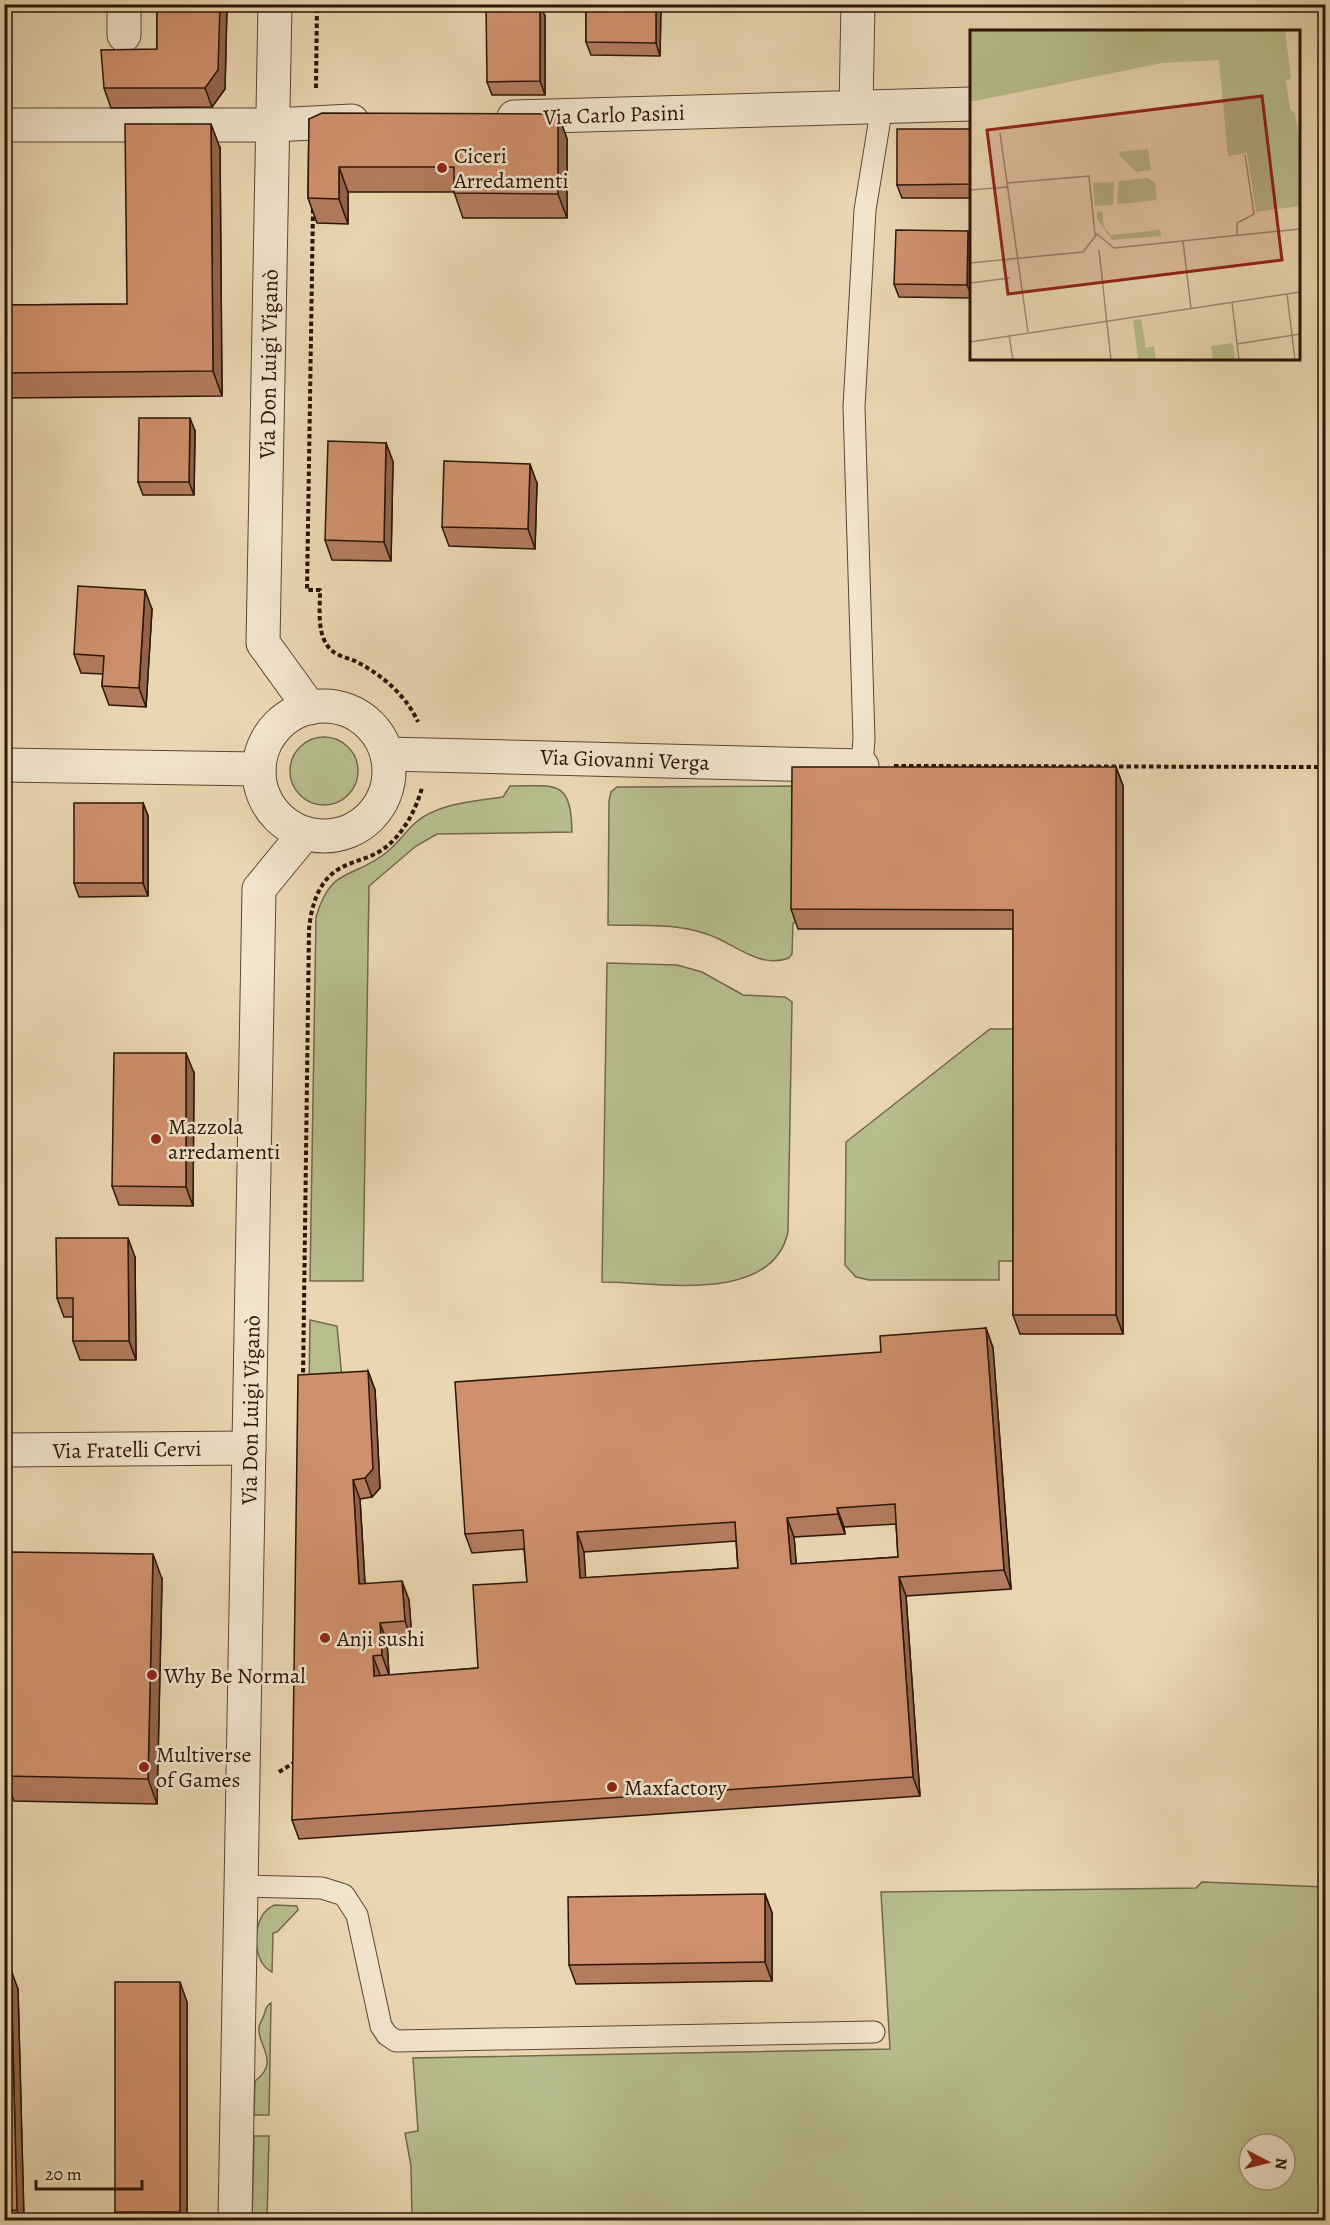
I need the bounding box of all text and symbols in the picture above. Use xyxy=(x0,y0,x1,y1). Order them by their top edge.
inset map xyxy=(970,30,1300,360)
street label: Via Carlo Pasini xyxy=(542,98,685,132)
place label: Ciceri Arredamenti xyxy=(453,141,569,196)
marker: Ciceri Arredamenti xyxy=(435,161,449,175)
street label: Via Don Luigi Viganò xyxy=(252,269,286,460)
street label: Via Giovanni Verga xyxy=(539,742,711,778)
place label: Mazzola arredamenti xyxy=(168,1112,281,1167)
marker: Mazzola arredamenti xyxy=(149,1132,163,1146)
street label: Via Don Luigi Viganò xyxy=(234,1315,268,1506)
street label: Via Fratelli Cervi xyxy=(51,1434,202,1466)
place label: Anji sushi xyxy=(336,1624,425,1654)
marker: Anji sushi xyxy=(318,1631,332,1645)
place label: Why Be Normal xyxy=(163,1661,306,1691)
marker: Why Be Normal xyxy=(145,1668,159,1682)
place label: Multiverse of Games xyxy=(156,1740,251,1795)
marker: Multiverse of Games xyxy=(137,1760,151,1774)
place label: Maxfactory xyxy=(624,1773,727,1803)
marker: Maxfactory xyxy=(605,1780,619,1794)
north arrow xyxy=(1237,2132,1297,2192)
scale bar xyxy=(36,2153,142,2191)
text: N xyxy=(1269,2157,1293,2171)
text: 20 m xyxy=(45,2162,82,2186)

